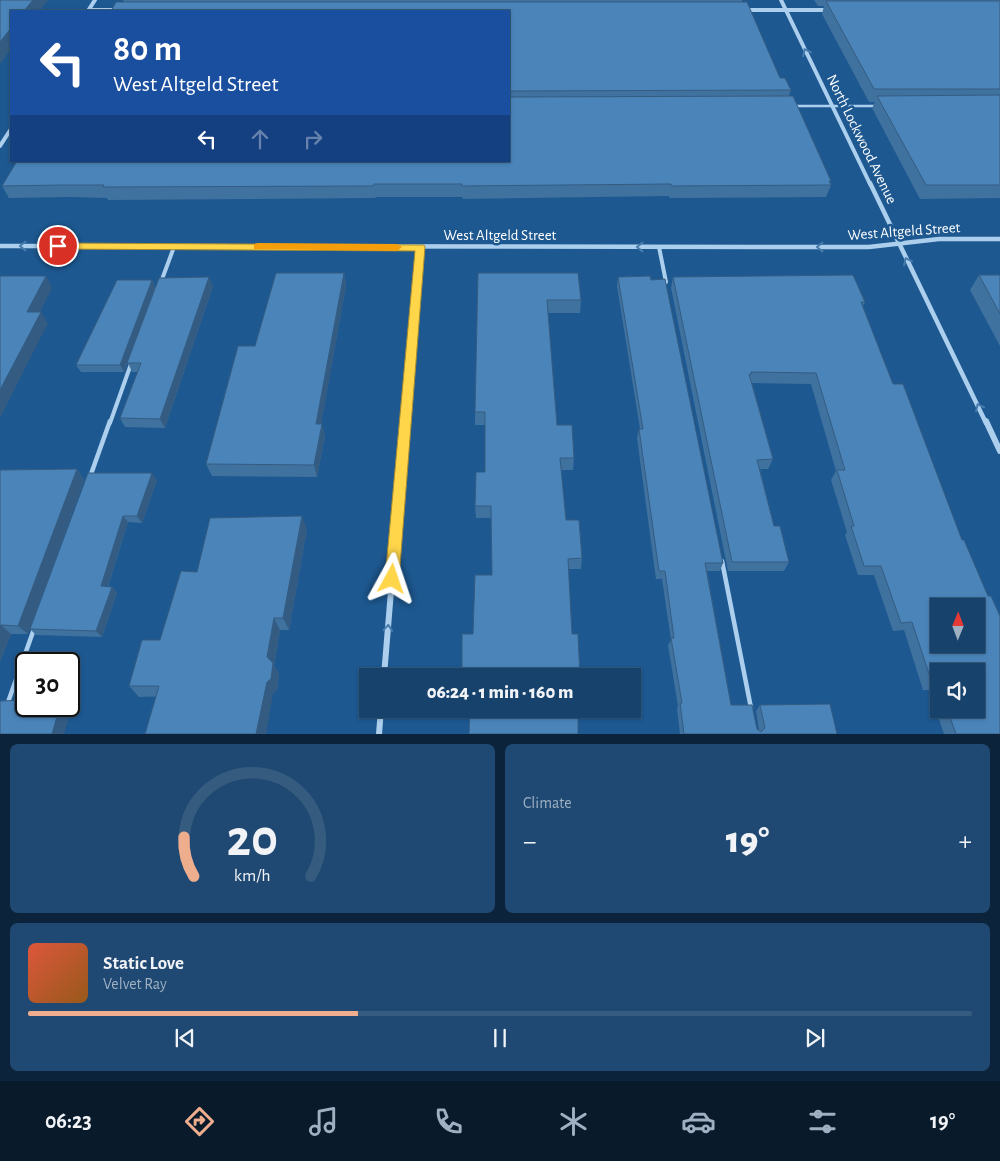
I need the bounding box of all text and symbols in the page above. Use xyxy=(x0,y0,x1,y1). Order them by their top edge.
icon: left xyxy=(30,30,95,95)
text: 80 m xyxy=(113,32,182,67)
one-way arrow xyxy=(802,48,812,57)
street label: North Lockwood Avenue xyxy=(824,72,899,206)
text: West Altgeld Street xyxy=(113,73,278,95)
icon: left xyxy=(193,125,221,153)
icon: ahead xyxy=(246,125,274,153)
icon: right xyxy=(299,125,327,153)
street label: West Altgeld Street xyxy=(847,220,961,243)
pin xyxy=(37,225,79,267)
street label: West Altgeld Street xyxy=(444,228,557,243)
icon: arrive xyxy=(44,232,72,260)
one-way arrow xyxy=(18,241,26,251)
one-way arrow xyxy=(636,242,644,252)
one-way arrow xyxy=(816,242,824,252)
one-way arrow xyxy=(903,257,913,266)
one-way arrow xyxy=(974,403,985,412)
position arrow xyxy=(365,552,417,604)
north arrow xyxy=(930,598,985,652)
map controls xyxy=(930,598,985,718)
one-way arrow xyxy=(382,623,393,631)
speed limit sign: 30 xyxy=(15,652,80,717)
button: sound xyxy=(930,663,985,718)
text: 06:24 · 1 min · 160 m xyxy=(427,683,573,702)
text: Climate xyxy=(523,795,572,811)
text: 20 xyxy=(227,813,278,865)
text: 19° xyxy=(726,822,769,860)
text: − xyxy=(523,828,536,856)
text: + xyxy=(959,828,972,856)
text: km/h xyxy=(234,867,271,885)
text: Static Love xyxy=(103,954,184,973)
text: Velvet Ray xyxy=(103,976,167,992)
icon: previous xyxy=(171,1024,199,1052)
icon: pause xyxy=(486,1024,514,1052)
icon: next xyxy=(801,1024,829,1052)
icon: directions xyxy=(182,1104,217,1139)
icon: music xyxy=(306,1104,341,1139)
icon: phone xyxy=(431,1104,466,1139)
icon: climate xyxy=(556,1104,591,1139)
icon: car xyxy=(681,1104,716,1139)
icon: filters xyxy=(805,1104,840,1139)
text: 06:23 xyxy=(45,1110,92,1132)
text: 19° xyxy=(930,1110,955,1132)

